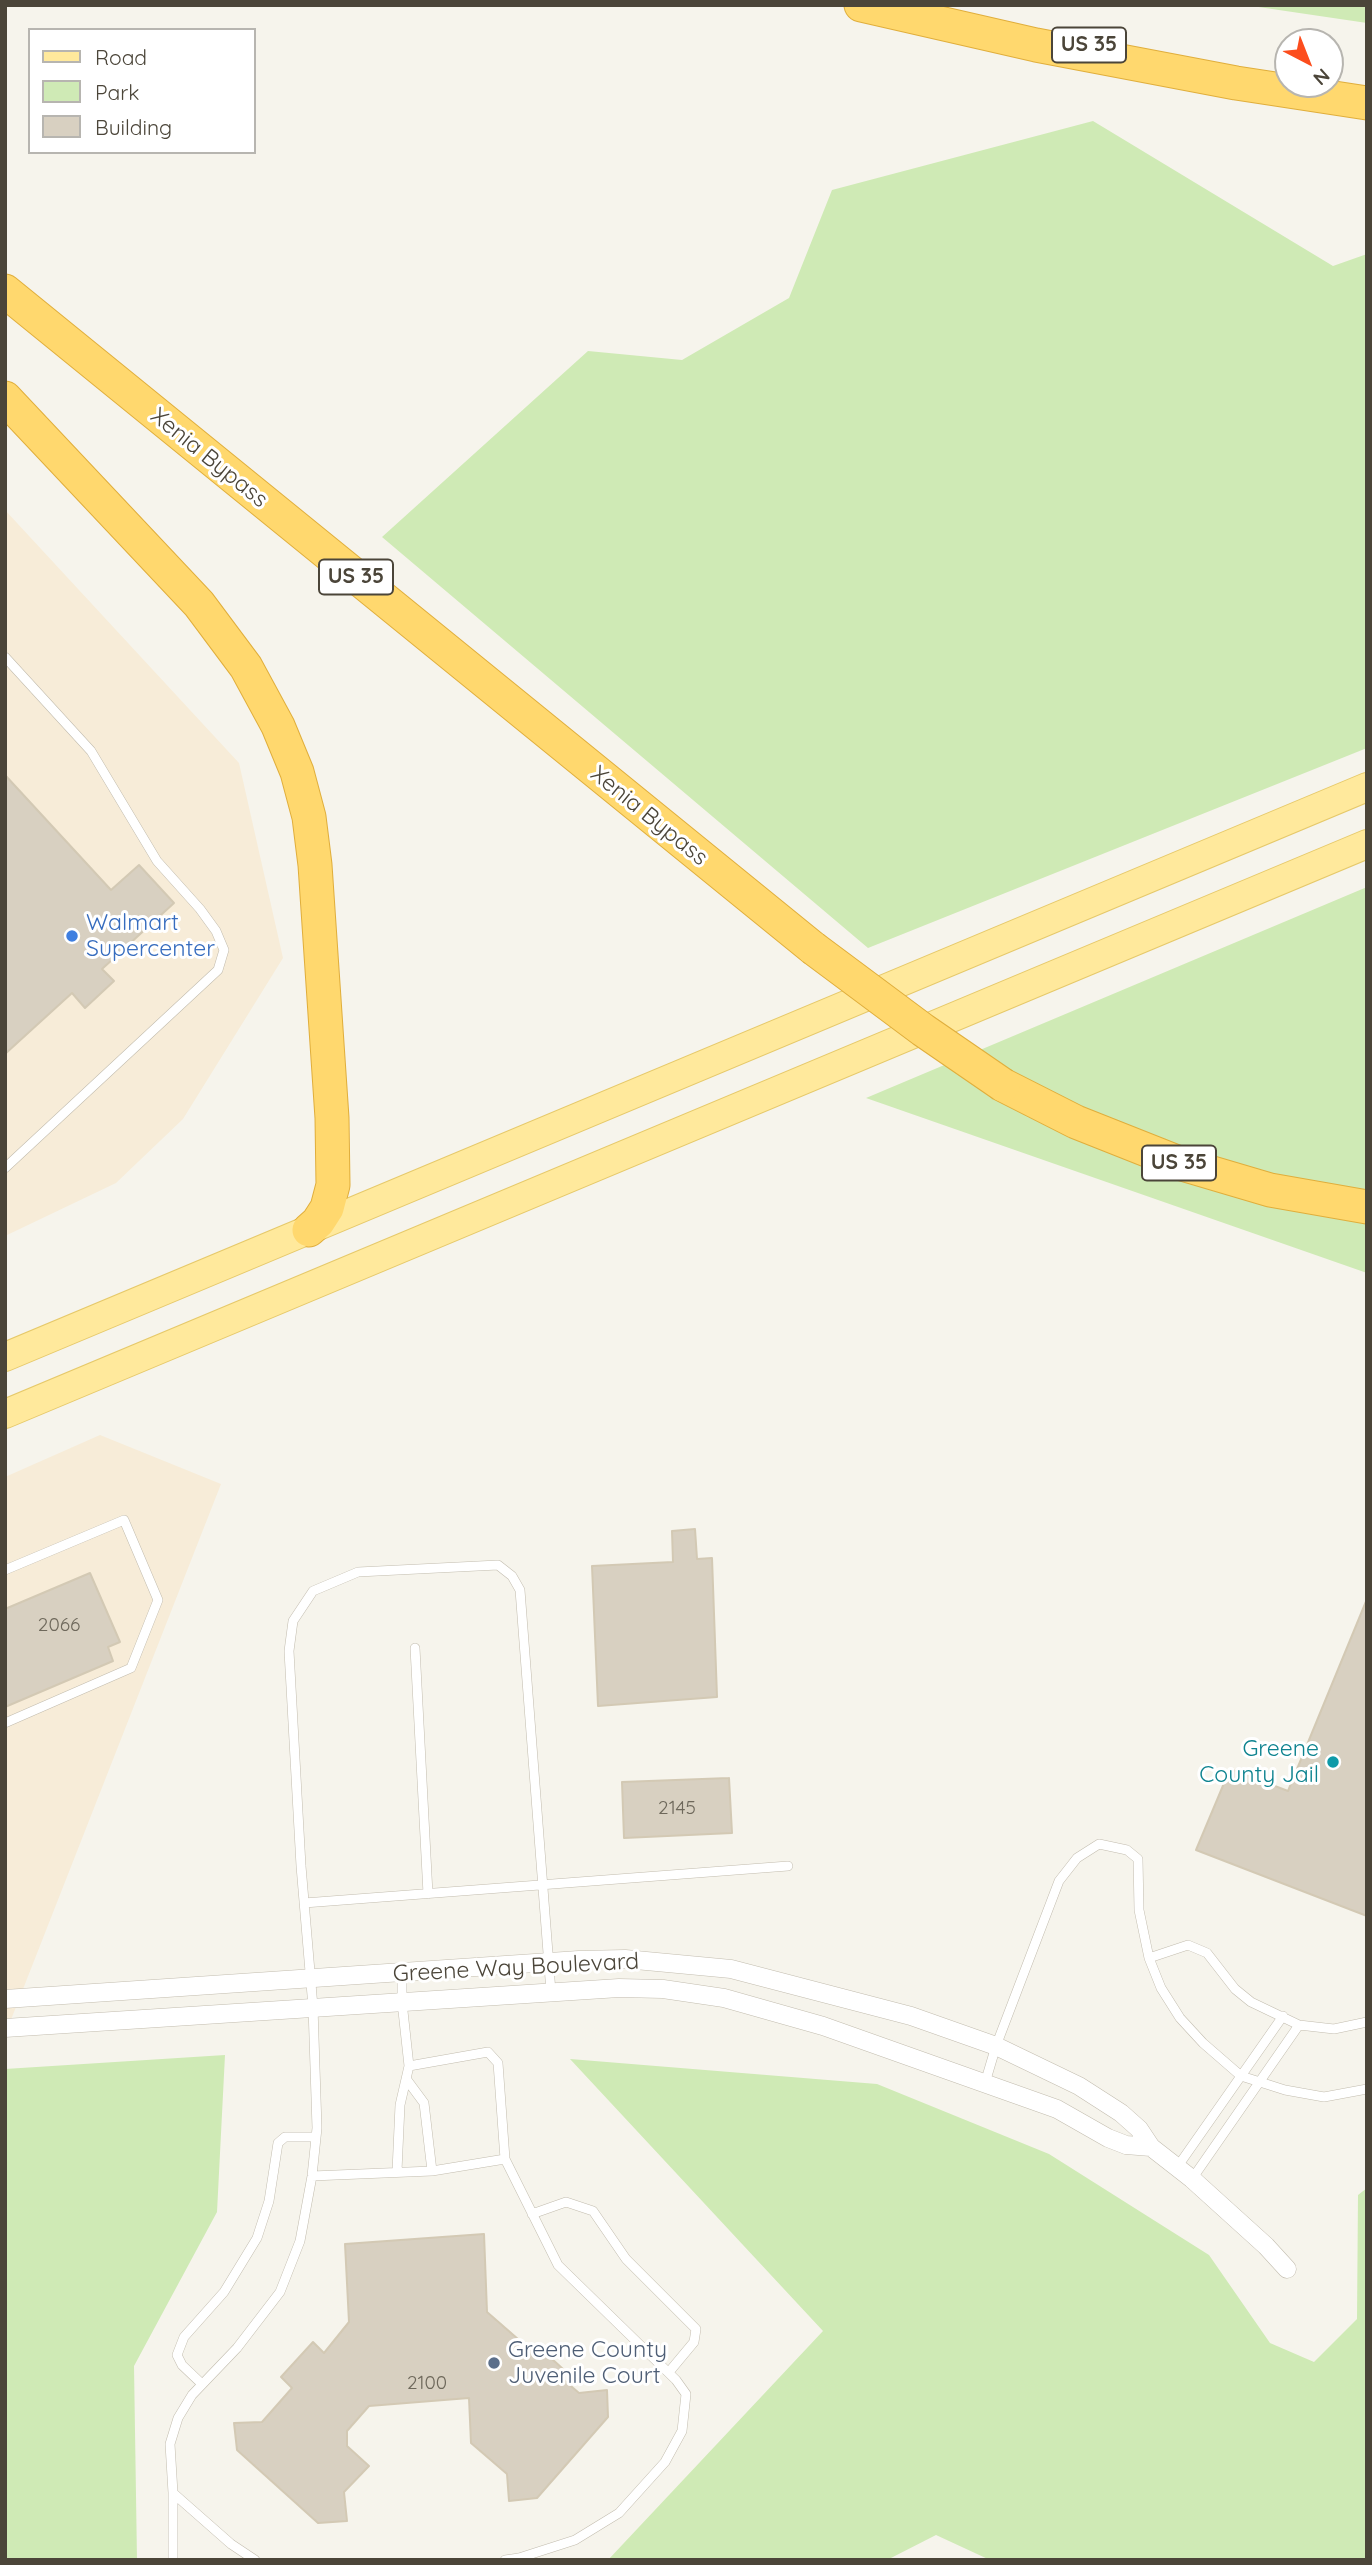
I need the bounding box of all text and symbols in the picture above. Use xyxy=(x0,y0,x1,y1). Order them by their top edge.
legend xyxy=(28,28,256,154)
road number: US 35 xyxy=(1052,28,1126,62)
north arrow xyxy=(1274,28,1344,98)
text: Road xyxy=(95,44,147,70)
text: N xyxy=(1308,64,1335,91)
text: Park xyxy=(95,79,139,105)
text: Building xyxy=(95,114,172,140)
street label: Xenia Bypass xyxy=(145,402,273,514)
road number: US 35 xyxy=(319,560,393,594)
street label: Xenia Bypass xyxy=(585,760,713,872)
place label: Walmart Supercenter xyxy=(86,909,215,963)
marker: Walmart Supercenter xyxy=(64,928,80,944)
road number: US 35 xyxy=(1142,1146,1216,1180)
house number: 2066 xyxy=(38,1614,80,1636)
place label: Greene County Jail xyxy=(1199,1735,1319,1789)
marker: Greene County Jail xyxy=(1325,1754,1341,1770)
house number: 2145 xyxy=(658,1797,696,1819)
street label: Greene Way Boulevard xyxy=(392,1948,640,1988)
place label: Greene County Juvenile Court xyxy=(508,2336,667,2390)
marker: Greene County Juvenile Court xyxy=(486,2355,502,2371)
house number: 2100 xyxy=(407,2372,447,2394)

